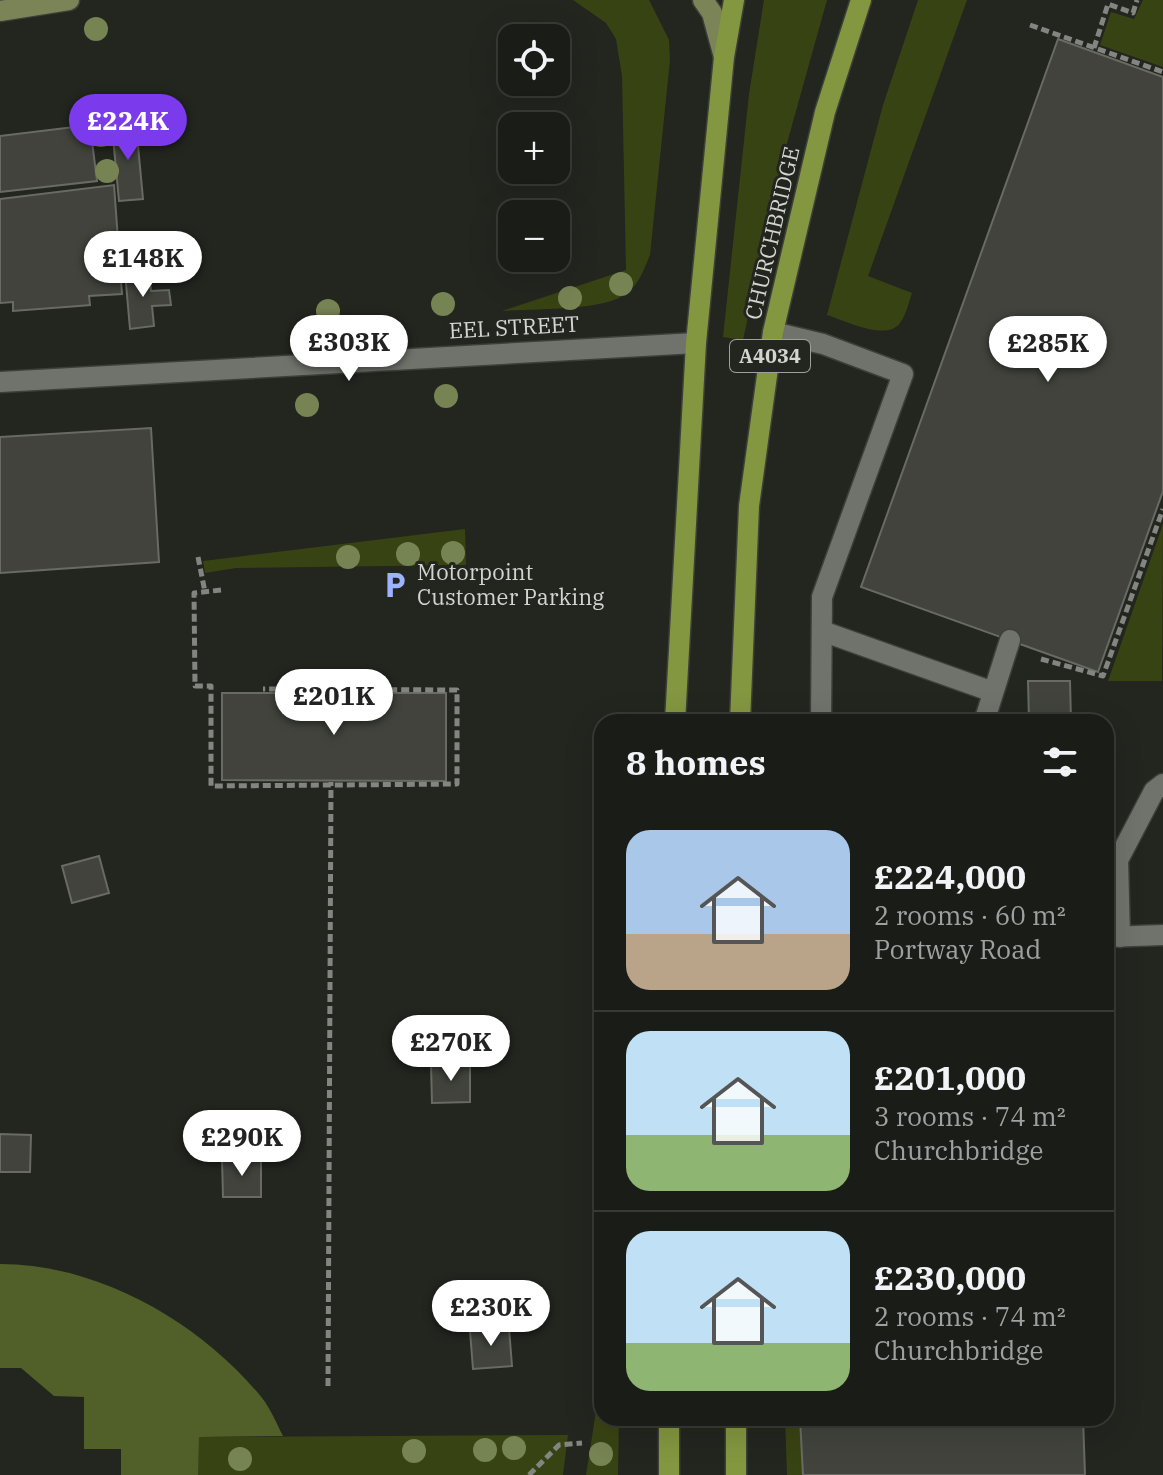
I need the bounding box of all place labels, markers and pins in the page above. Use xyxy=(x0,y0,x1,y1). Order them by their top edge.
pin: £224K xyxy=(72,94,184,162)
pin: £148K xyxy=(87,231,199,299)
pin: £303K xyxy=(293,315,405,383)
pin: £285K xyxy=(992,316,1104,384)
place label: Motorpoint Customer Parking xyxy=(417,557,604,611)
parking icon: Motorpoint Customer Parking xyxy=(380,570,410,600)
pin: £201K xyxy=(278,669,390,737)
pin: £270K xyxy=(395,1015,507,1083)
pin: £290K xyxy=(186,1110,298,1178)
pin: £230K xyxy=(435,1280,547,1348)

